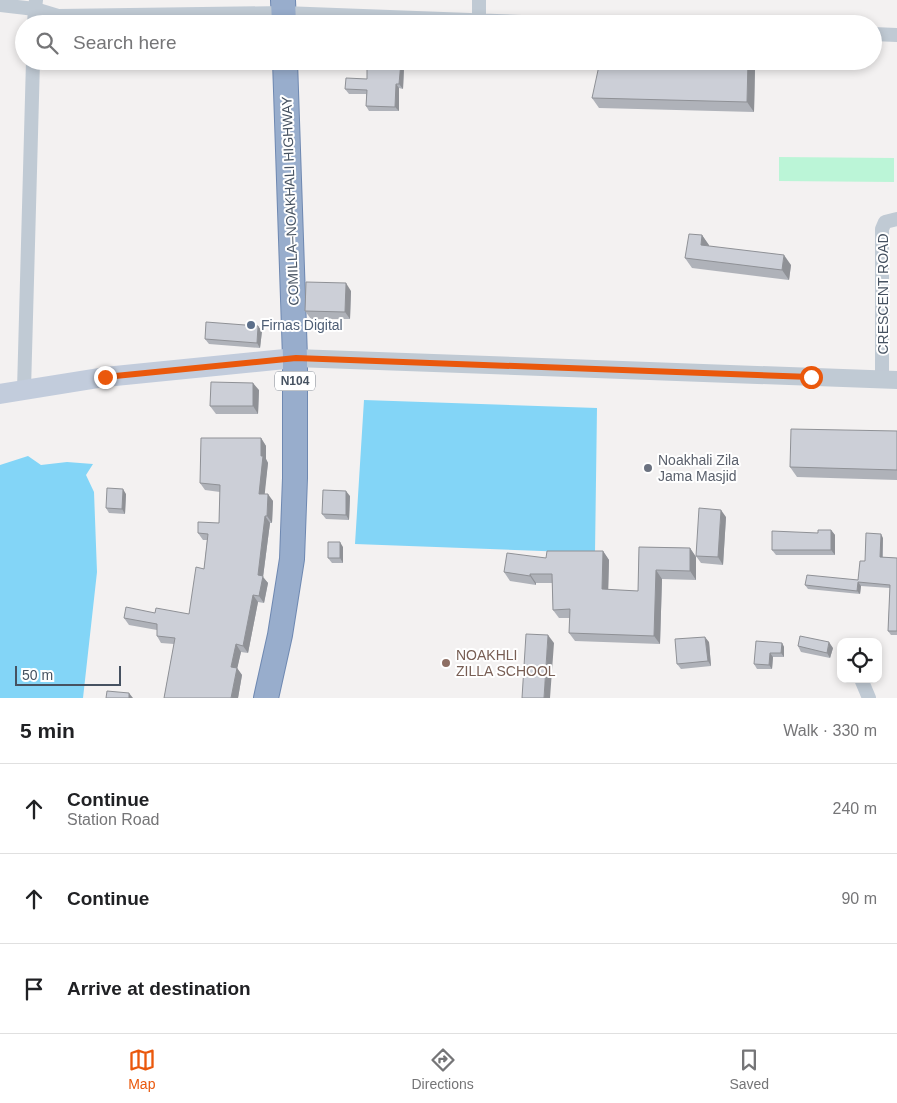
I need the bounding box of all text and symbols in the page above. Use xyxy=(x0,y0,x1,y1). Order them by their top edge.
search box xyxy=(15,15,882,70)
icon: search xyxy=(33,29,61,57)
text: Search here xyxy=(73,32,177,53)
street label: COMILLA–NOAKHALI HIGHWAY xyxy=(278,95,302,306)
street label: CRESCENT ROAD xyxy=(875,233,891,355)
place label: Firnas Digital xyxy=(261,317,343,333)
marker: Firnas Digital xyxy=(245,319,257,331)
route end xyxy=(94,366,117,389)
route start xyxy=(800,366,823,389)
road number: N104 xyxy=(275,372,315,391)
place label: Noakhali Zila Jama Masjid xyxy=(658,452,739,484)
marker: Noakhali Zila Jama Masjid xyxy=(642,462,654,474)
map controls xyxy=(837,638,882,683)
button: locate xyxy=(837,638,882,683)
place label: NOAKHLI ZILLA SCHOOL xyxy=(456,647,556,679)
marker: NOAKHLI ZILLA SCHOOL xyxy=(440,657,452,669)
scale bar xyxy=(15,663,121,686)
text: 50 m xyxy=(22,667,53,683)
text: 5 min xyxy=(20,719,75,742)
text: Walk · 330 m xyxy=(783,722,877,739)
text: Continue xyxy=(67,789,149,810)
icon: ahead xyxy=(20,795,48,823)
text: 240 m xyxy=(833,800,877,817)
text: Station Road xyxy=(67,811,160,828)
icon: ahead xyxy=(20,885,48,913)
text: Continue xyxy=(67,888,149,909)
text: 90 m xyxy=(841,890,877,907)
icon: arrive xyxy=(20,975,48,1003)
text: Arrive at destination xyxy=(67,978,251,999)
tab: Map xyxy=(128,1046,156,1092)
tab: Directions xyxy=(412,1046,474,1092)
tab: Saved xyxy=(729,1046,769,1092)

